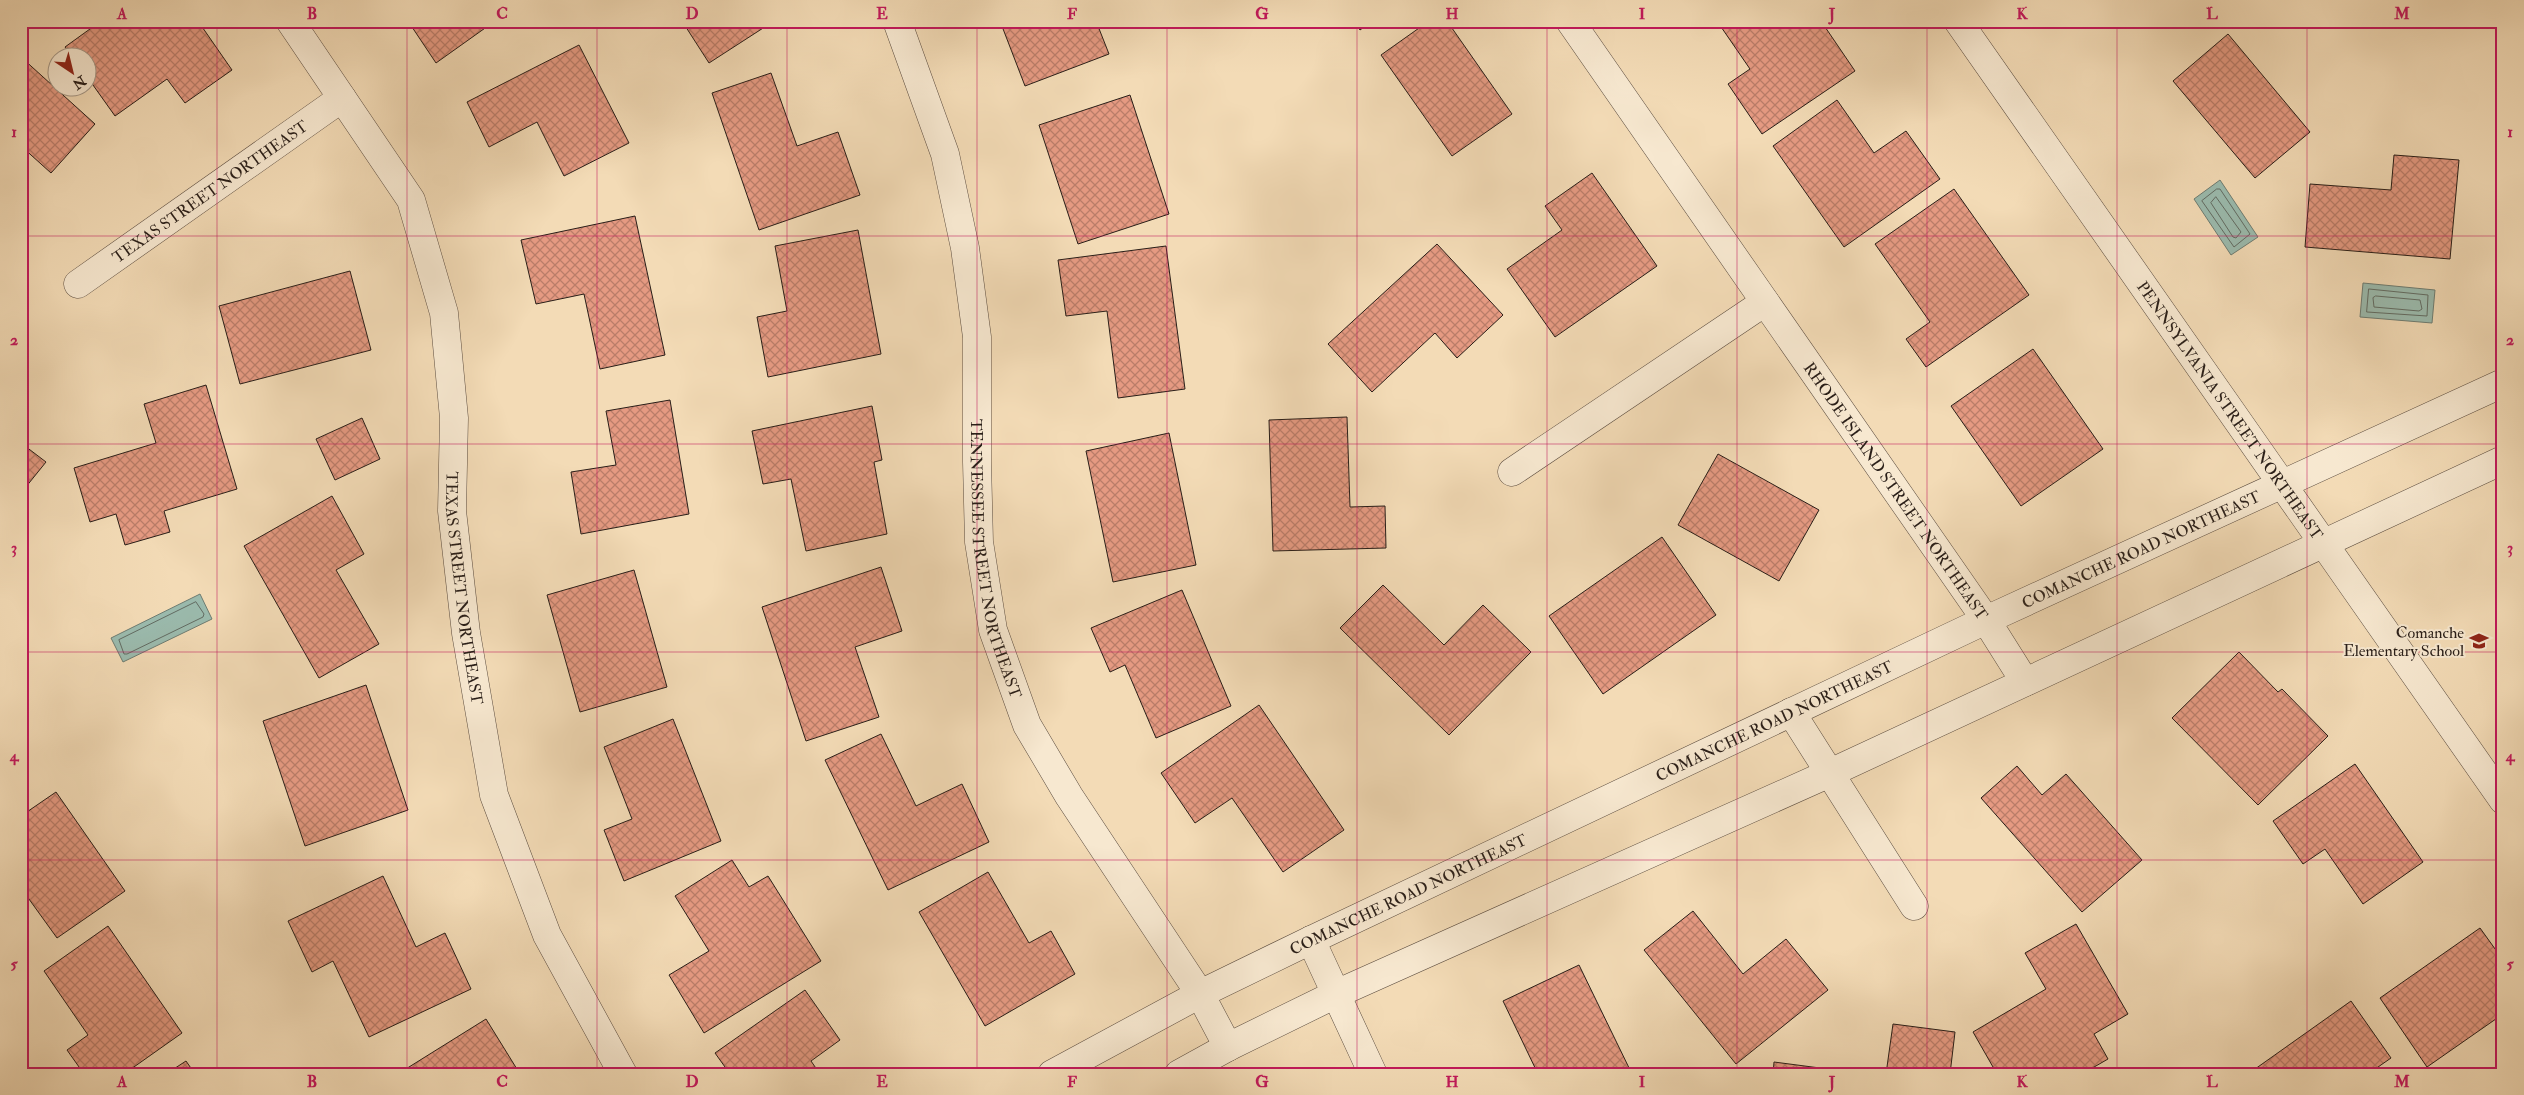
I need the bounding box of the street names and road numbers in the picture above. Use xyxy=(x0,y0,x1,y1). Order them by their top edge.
street label: TEXAS STREET NORTHEAST xyxy=(109,116,312,268)
street label: PENNSYLVANIA STREET NORTHEAST xyxy=(2132,278,2327,544)
street label: RHODE ISLAND STREET NORTHEAST xyxy=(1799,359,1992,624)
street label: TENNESSEE STREET NORTHEAST xyxy=(966,419,1026,701)
street label: TEXAS STREET NORTHEAST xyxy=(441,471,487,706)
street label: COMANCHE ROAD NORTHEAST xyxy=(2019,487,2264,613)
street label: COMANCHE ROAD NORTHEAST xyxy=(1653,657,1896,786)
street label: COMANCHE ROAD NORTHEAST xyxy=(1287,830,1530,960)

